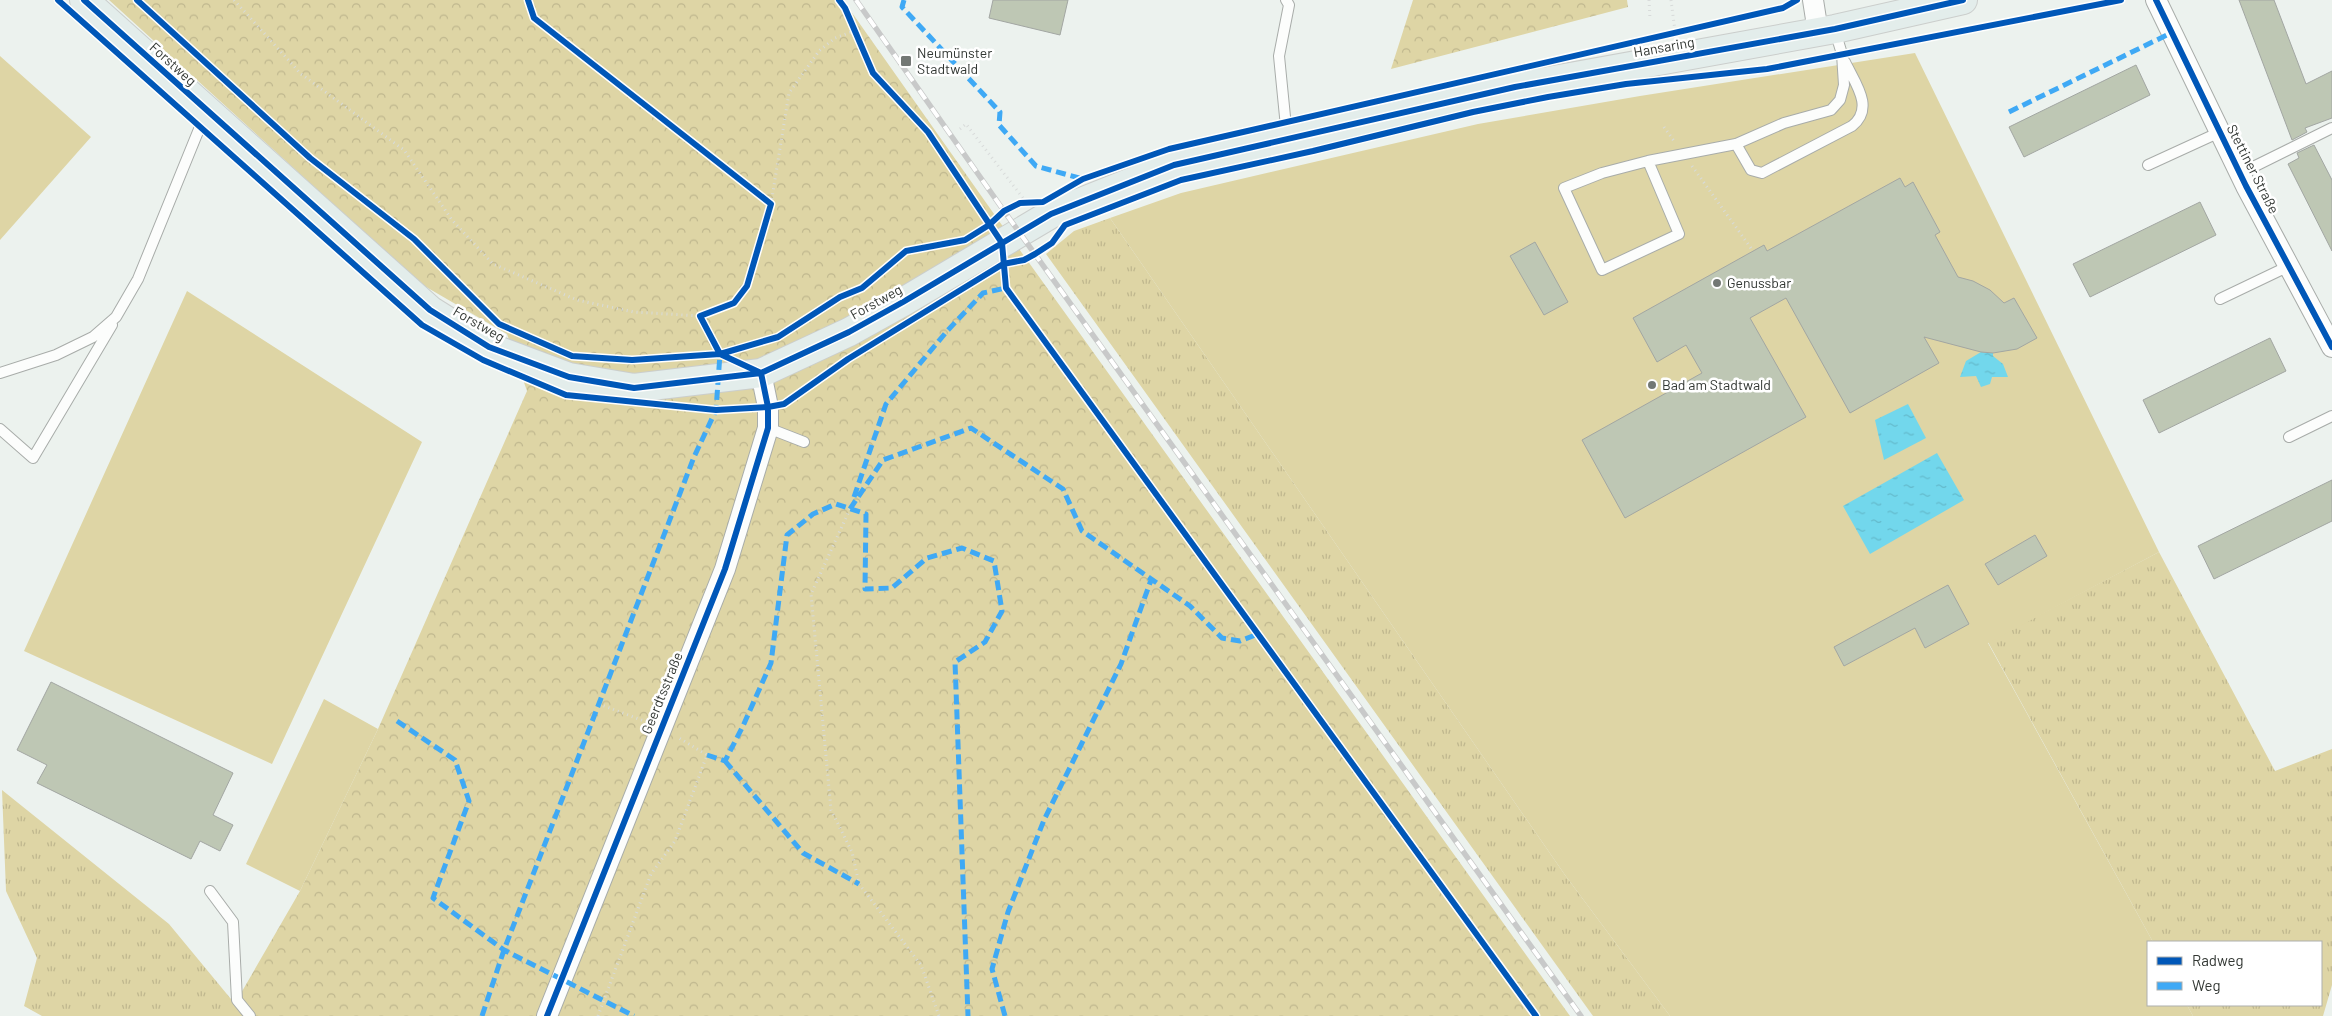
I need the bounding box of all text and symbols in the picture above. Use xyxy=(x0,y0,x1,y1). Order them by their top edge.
street label: Hansaring xyxy=(1632,33,1696,60)
street label: Forstweg xyxy=(147,38,200,89)
place label: Neumünster Stadtwald xyxy=(917,44,992,77)
marker: Neumünster Stadtwald xyxy=(899,54,913,68)
street label: Stettiner Straße xyxy=(2224,121,2283,216)
place label: Genussbar xyxy=(1727,274,1791,291)
marker: Genussbar xyxy=(1711,277,1723,289)
street label: Forstweg xyxy=(847,280,905,323)
street label: Forstweg xyxy=(450,302,508,345)
place label: Bad am Stadtwald xyxy=(1662,376,1771,393)
marker: Bad am Stadtwald xyxy=(1646,379,1658,391)
street label: Geerdtsstraße xyxy=(637,649,686,736)
legend xyxy=(2147,941,2322,1006)
text: Radweg xyxy=(2192,951,2244,969)
text: Weg xyxy=(2192,976,2220,994)

